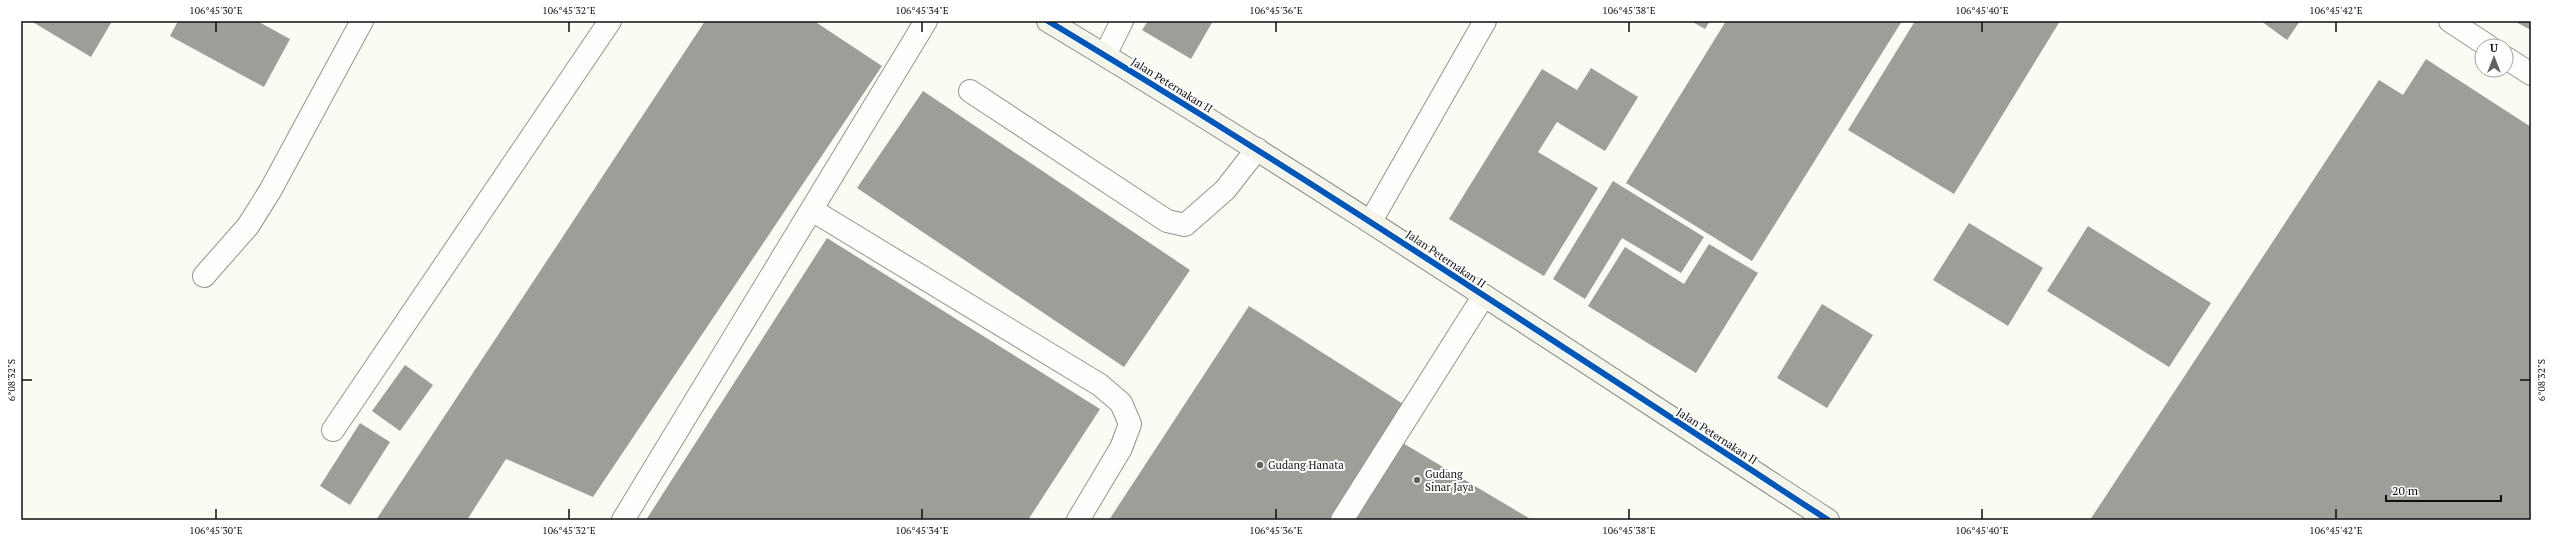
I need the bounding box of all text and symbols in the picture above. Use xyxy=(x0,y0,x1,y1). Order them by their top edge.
text: 106°45'30"E xyxy=(189,4,243,17)
text: 106°45'32"E xyxy=(542,4,596,17)
text: 106°45'34"E xyxy=(895,4,949,17)
text: 106°45'36"E xyxy=(1249,4,1303,17)
text: 106°45'38"E xyxy=(1602,4,1656,17)
text: 106°45'40"E xyxy=(1955,4,2009,17)
text: 106°45'42"E xyxy=(2309,4,2363,17)
north arrow xyxy=(2474,38,2514,78)
text: U xyxy=(2490,41,2498,55)
street label: Jalan Peternakan II xyxy=(1129,54,1215,116)
street label: Jalan Peternakan II xyxy=(1403,227,1489,291)
text: 6°08'32"S xyxy=(5,359,18,401)
text: 6°08'32"S xyxy=(2535,359,2548,401)
street label: Jalan Peternakan II xyxy=(1674,405,1760,467)
place label: Gudang Hanata xyxy=(1268,458,1344,472)
marker: Gudang Hanata xyxy=(1255,460,1265,470)
place label: Gudang Sinar Jaya xyxy=(1425,467,1474,494)
marker: Gudang Sinar Jaya xyxy=(1412,475,1422,485)
scale bar xyxy=(2386,477,2501,503)
text: 20 m xyxy=(2392,483,2419,498)
text: 106°45'30"E xyxy=(189,524,243,537)
text: 106°45'32"E xyxy=(542,524,596,537)
text: 106°45'34"E xyxy=(895,524,949,537)
text: 106°45'36"E xyxy=(1249,524,1303,537)
text: 106°45'38"E xyxy=(1602,524,1656,537)
text: 106°45'40"E xyxy=(1955,524,2009,537)
text: 106°45'42"E xyxy=(2309,524,2363,537)

